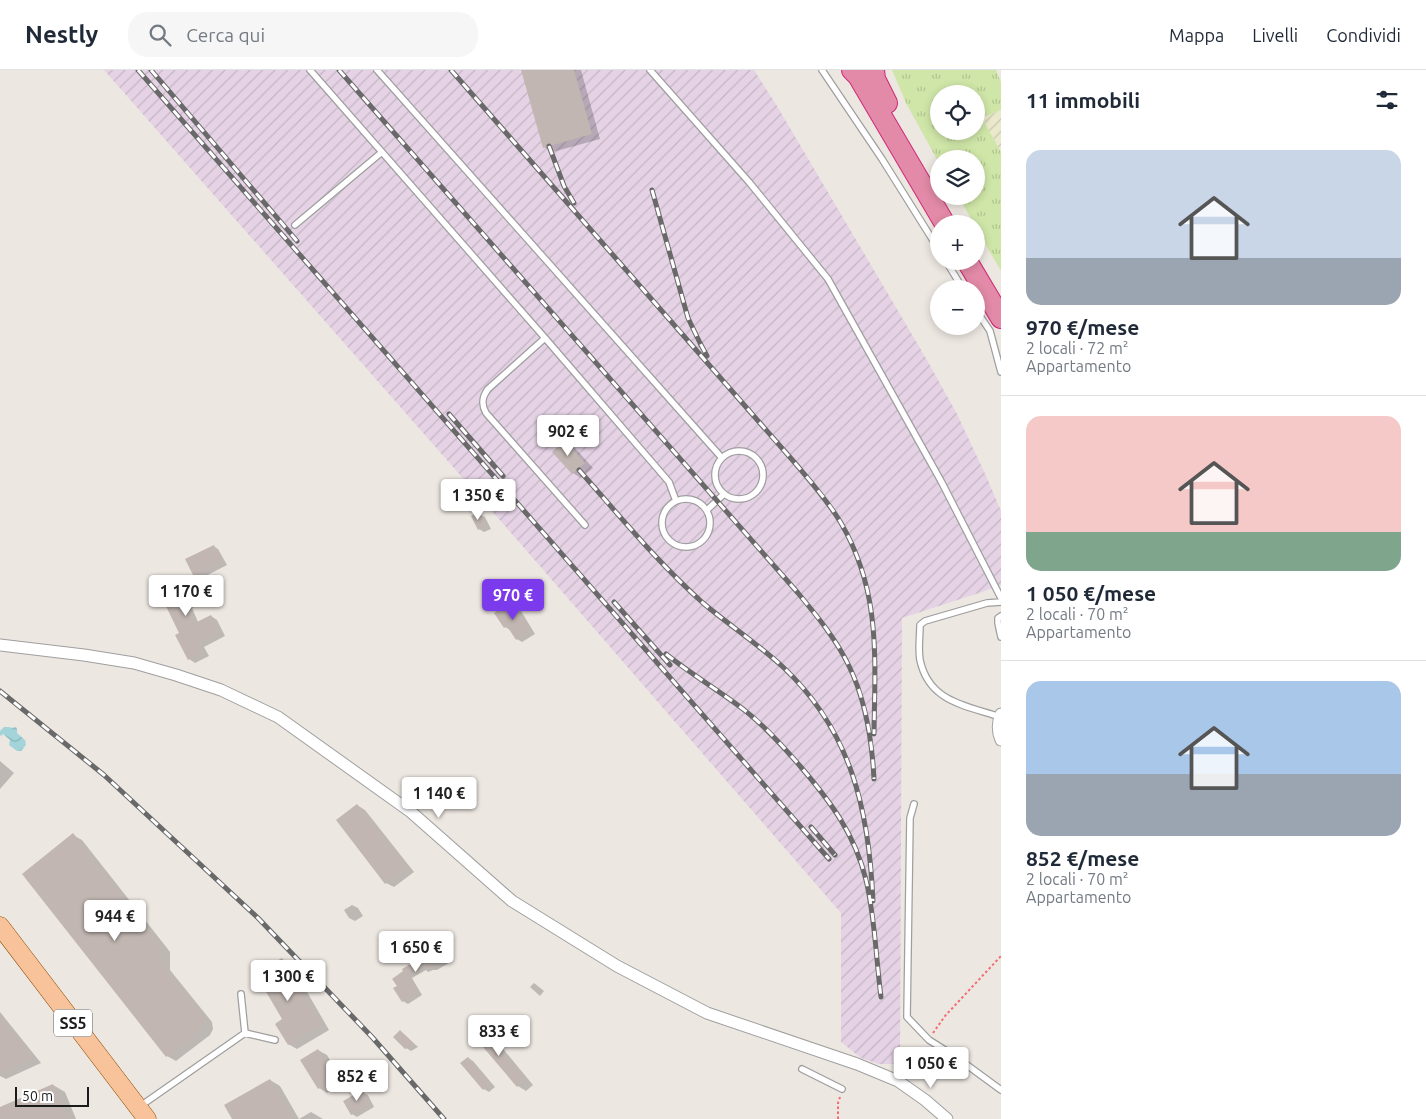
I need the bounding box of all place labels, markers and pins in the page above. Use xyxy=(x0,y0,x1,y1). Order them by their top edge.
pin: 902 € xyxy=(533,414,603,457)
pin: 1 350 € xyxy=(432,478,524,521)
pin: 1 170 € xyxy=(140,574,232,617)
pin: 970 € xyxy=(478,578,548,621)
pin: 1 140 € xyxy=(393,776,485,819)
pin: 944 € xyxy=(80,900,150,942)
pin: 1 650 € xyxy=(370,930,462,973)
pin: 1 300 € xyxy=(242,960,334,1002)
pin: 833 € xyxy=(464,1014,534,1057)
pin: 1 050 € xyxy=(885,1046,977,1089)
pin: 852 € xyxy=(322,1060,392,1102)

